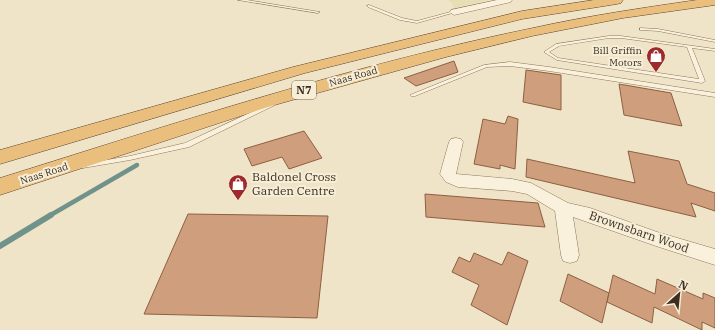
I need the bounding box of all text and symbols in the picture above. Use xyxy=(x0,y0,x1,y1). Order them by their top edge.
place label: Bill Griffin Motors xyxy=(593,44,643,69)
shop icon: Bill Griffin Motors xyxy=(645,45,667,73)
street label: Naas Road xyxy=(327,63,379,90)
road number: N7 xyxy=(292,81,316,99)
street label: Naas Road xyxy=(19,160,70,187)
place label: Baldonel Cross Garden Centre xyxy=(252,169,336,198)
shop icon: Baldonel Cross Garden Centre xyxy=(227,173,249,201)
street label: Brownsbarn Wood xyxy=(587,207,691,256)
north arrow xyxy=(659,274,699,314)
text: N xyxy=(676,277,691,293)

